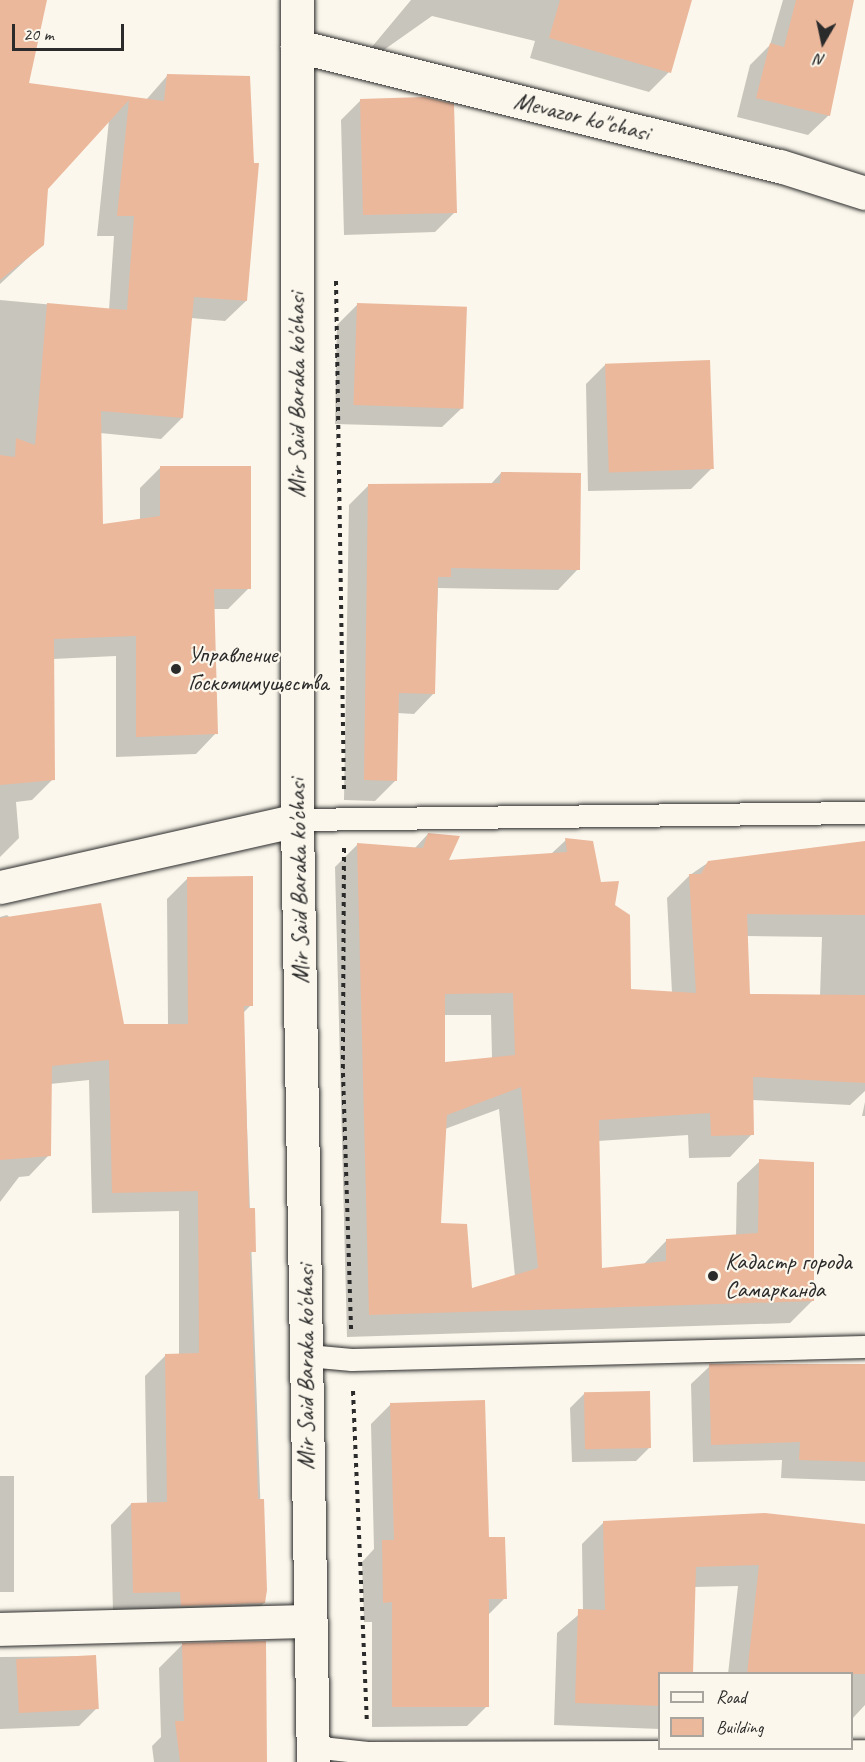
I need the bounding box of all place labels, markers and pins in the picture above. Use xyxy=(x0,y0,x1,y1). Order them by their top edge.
place label: Управление Госкомимущества xyxy=(188,641,328,697)
marker: Управление Госкомимущества xyxy=(169,662,183,676)
place label: Кадастр города Самарканда xyxy=(725,1248,851,1304)
marker: Кадастр города Самарканда xyxy=(706,1269,720,1283)

